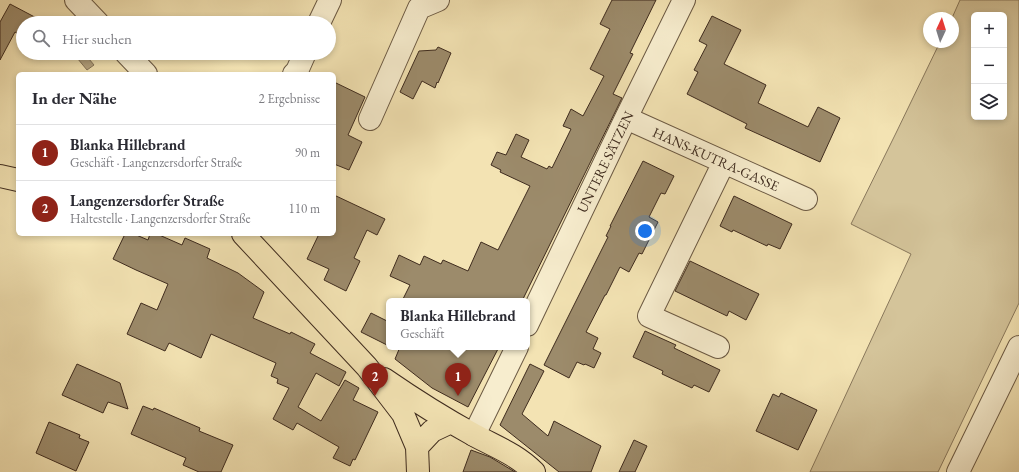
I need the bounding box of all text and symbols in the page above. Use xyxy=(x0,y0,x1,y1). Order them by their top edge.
north arrow xyxy=(923,12,959,48)
map controls xyxy=(971,12,1007,120)
button: + xyxy=(971,12,1007,48)
search box xyxy=(16,16,336,60)
icon: search xyxy=(30,27,52,49)
text: Hier suchen xyxy=(62,29,132,48)
button: − xyxy=(971,48,1007,84)
button: layers xyxy=(971,84,1007,120)
text: In der Nähe xyxy=(32,87,117,109)
text: 2 Ergebnisse xyxy=(259,90,320,107)
street label: UNTERE SÄTZEN xyxy=(573,108,637,216)
street label: HANS-KUTRA-GASSE xyxy=(650,123,782,195)
text: Blanka Hillebrand xyxy=(70,135,186,154)
text: 1 xyxy=(42,144,48,161)
text: 90 m xyxy=(295,144,320,161)
text: Geschäft · Langenzersdorfer Straße xyxy=(70,154,242,171)
text: Langenzersdorfer Straße xyxy=(70,191,224,210)
text: 2 xyxy=(42,200,48,217)
text: 110 m xyxy=(289,200,320,217)
text: Haltestelle · Langenzersdorfer Straße xyxy=(70,210,251,227)
your location xyxy=(635,221,655,241)
popup xyxy=(386,298,530,350)
text: Blanka Hillebrand xyxy=(400,306,516,325)
text: Geschäft xyxy=(400,325,444,342)
pin: 2 xyxy=(362,363,388,396)
pin: 1 xyxy=(445,363,471,396)

